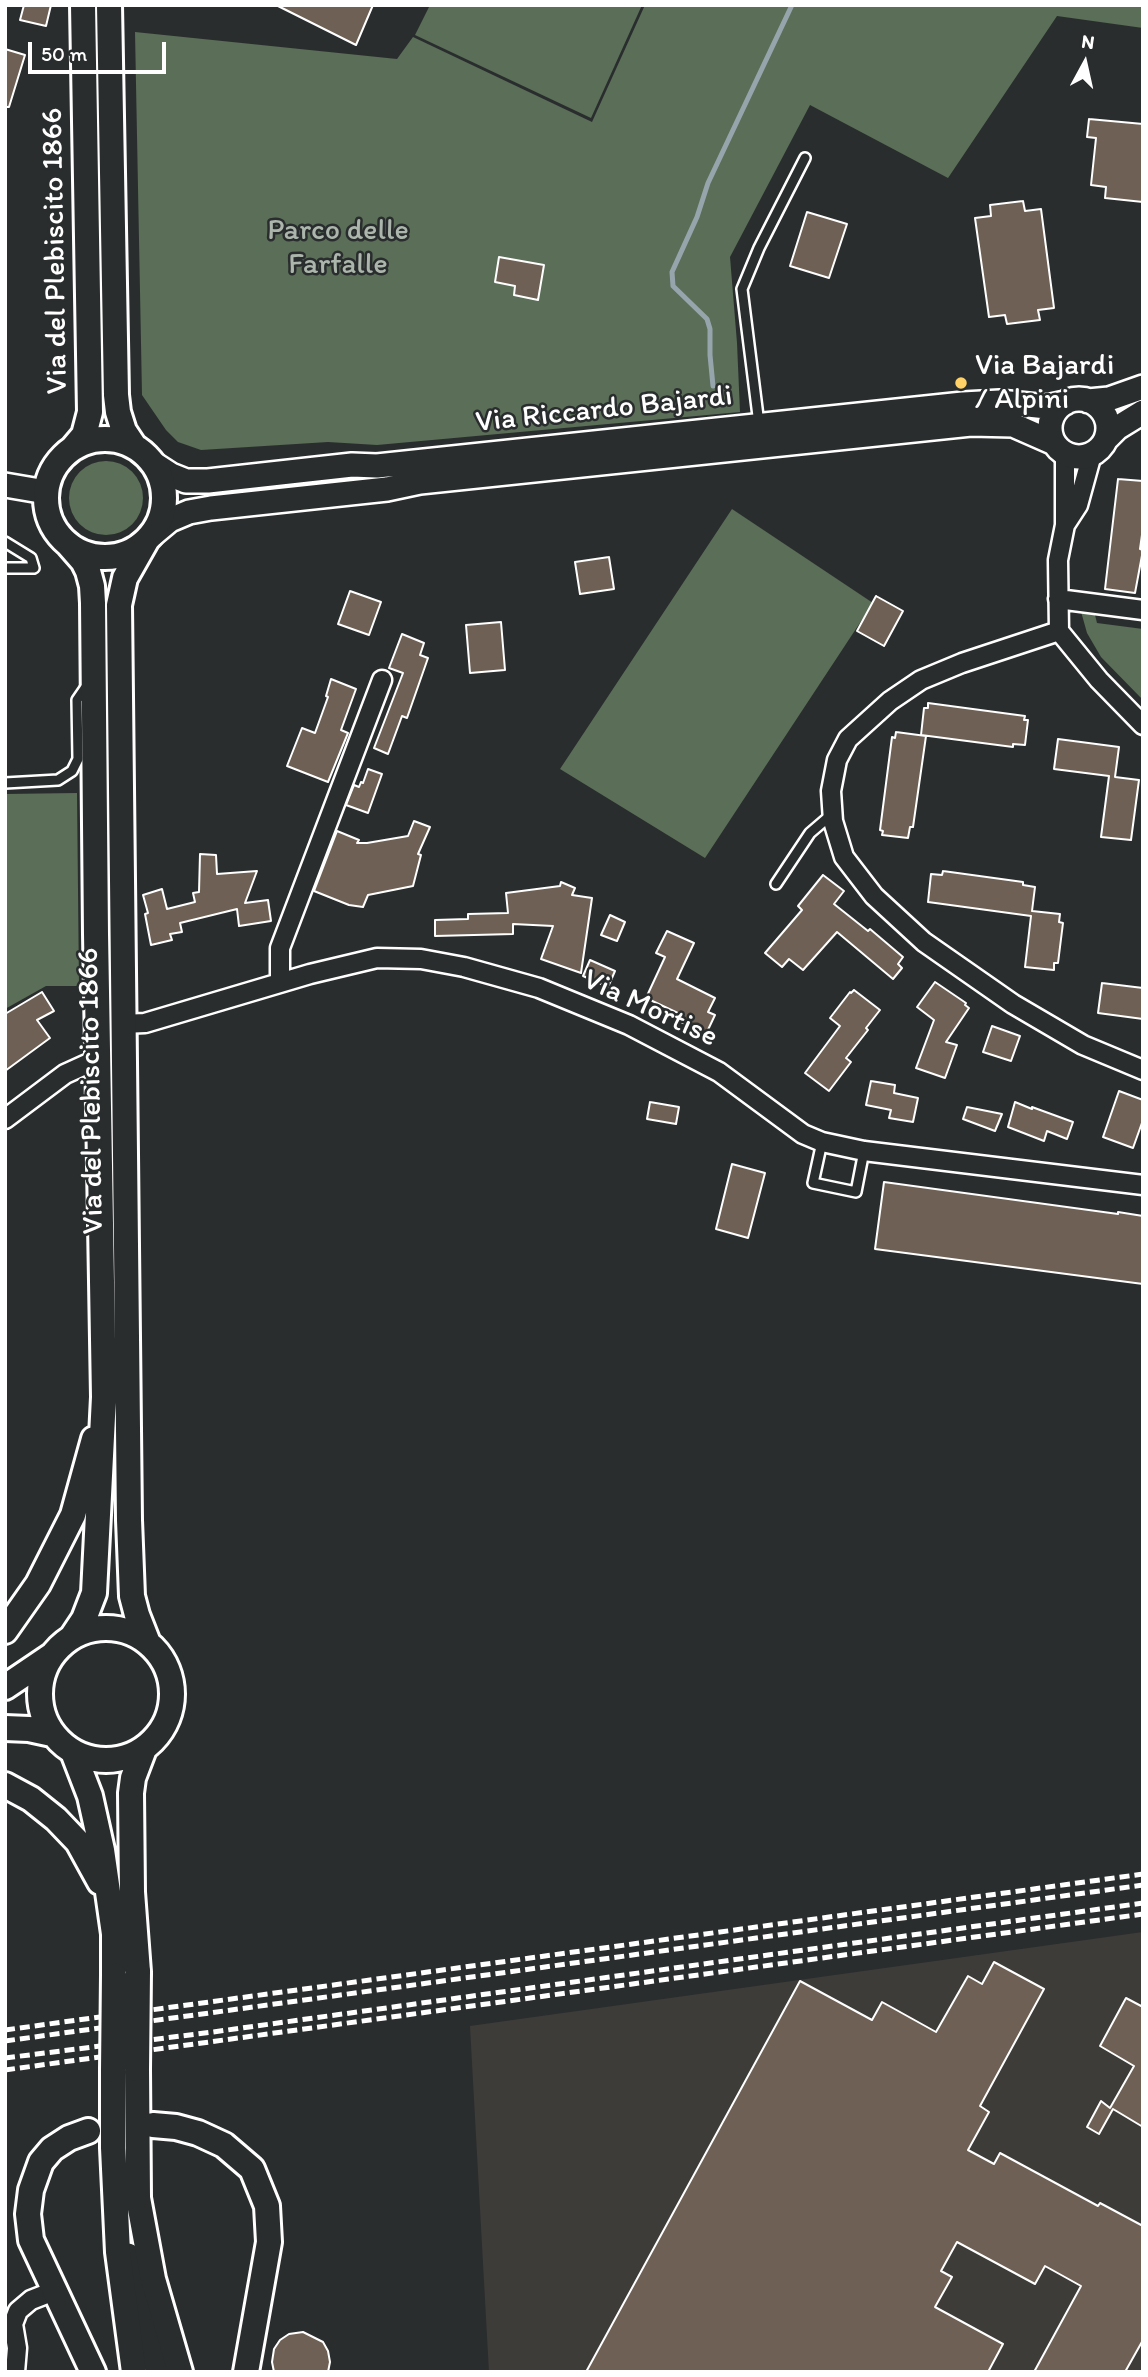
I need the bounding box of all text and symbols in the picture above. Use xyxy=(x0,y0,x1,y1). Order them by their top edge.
scale bar xyxy=(32,28,170,72)
north arrow xyxy=(1050,28,1120,98)
text: N xyxy=(1080,29,1096,54)
text: 50 m xyxy=(41,41,87,66)
street label: Via del Plebiscito 1866 xyxy=(36,107,76,395)
park label: Parco delle Farfalle xyxy=(267,213,409,284)
place label: Via Bajardi / Alpini xyxy=(975,348,1114,418)
marker: Via Bajardi / Alpini xyxy=(953,375,969,391)
street label: Via Riccardo Bajardi xyxy=(474,379,734,441)
street label: Via del Plebiscito 1866 xyxy=(72,947,112,1235)
street label: Via Mortise xyxy=(577,962,723,1056)

